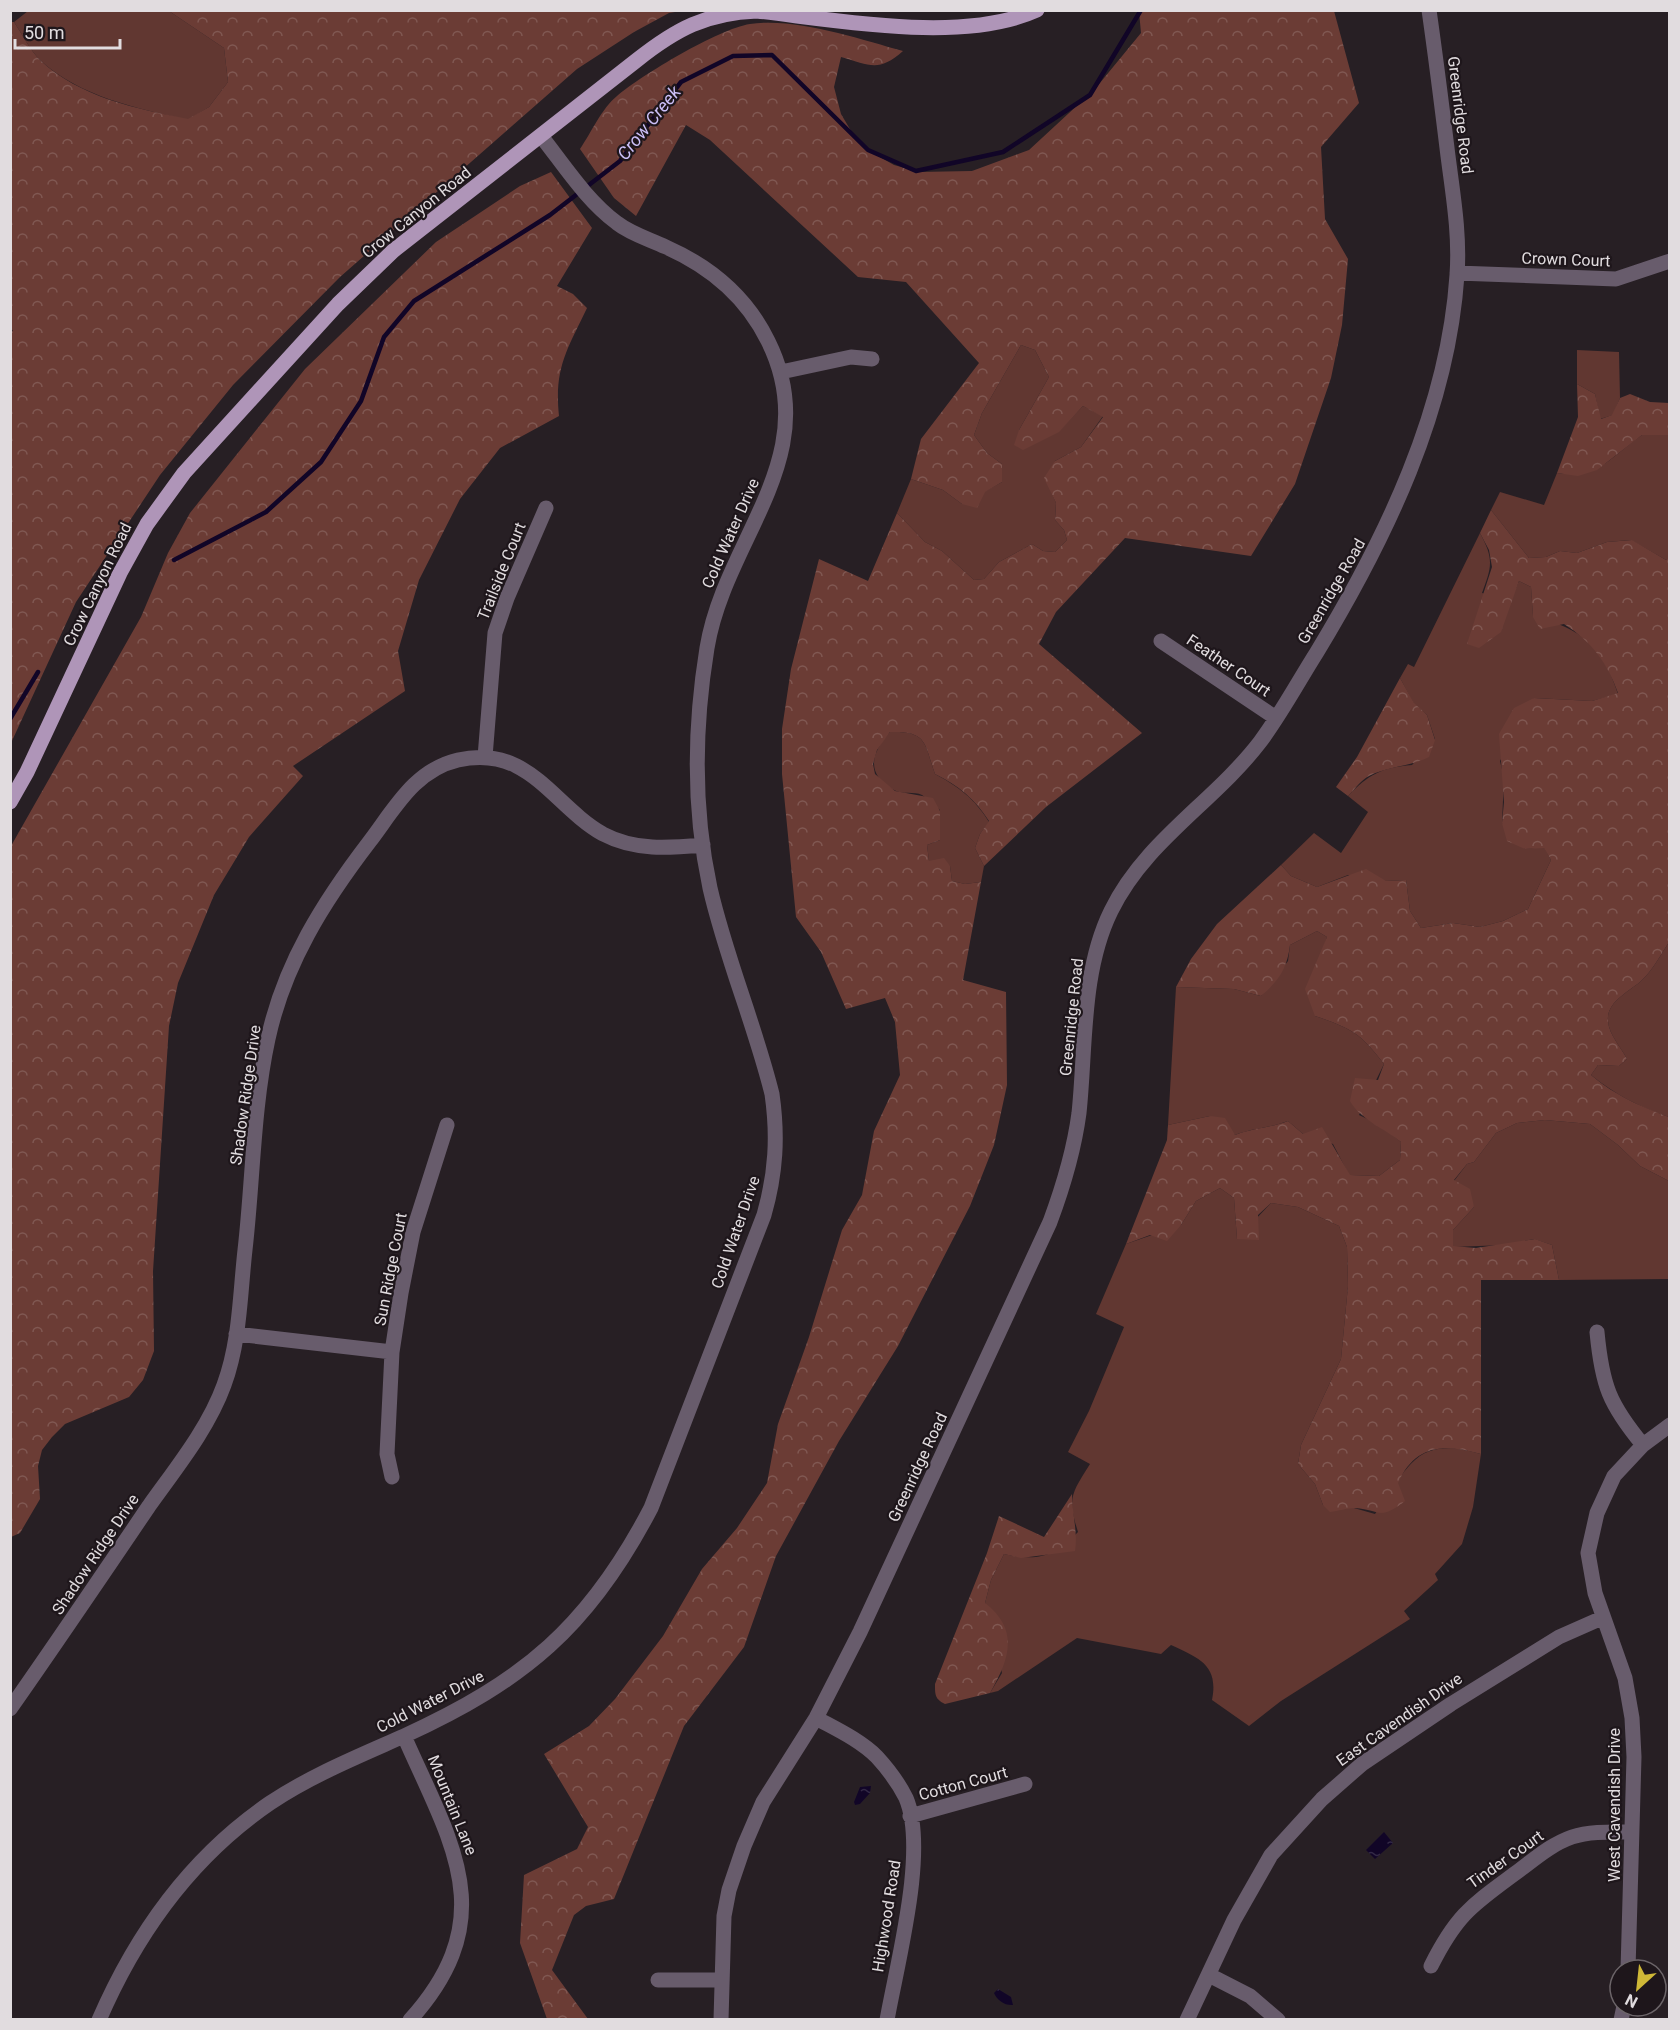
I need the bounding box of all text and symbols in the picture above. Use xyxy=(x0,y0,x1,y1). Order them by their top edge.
scale bar xyxy=(15,12,120,50)
text: 50 m xyxy=(24,22,64,43)
street label: Greenridge Road xyxy=(1444,55,1477,175)
water label: Crow Creek xyxy=(612,81,686,164)
street label: Crow Canyon Road xyxy=(358,163,475,262)
street label: Crown Court xyxy=(1521,248,1611,271)
street label: Cold Water Drive xyxy=(698,475,763,591)
street label: Crow Canyon Road xyxy=(59,519,136,649)
street label: Trailside Court xyxy=(473,520,530,623)
street label: Greenridge Road xyxy=(1294,535,1369,647)
street label: Feather Court xyxy=(1183,630,1274,700)
street label: Greenridge Road xyxy=(1056,957,1087,1077)
street label: Shadow Ridge Drive xyxy=(226,1024,265,1166)
street label: Cold Water Drive xyxy=(707,1173,764,1291)
street label: Sun Ridge Court xyxy=(370,1211,411,1327)
street label: Greenridge Road xyxy=(884,1410,951,1525)
street label: Shadow Ridge Drive xyxy=(48,1490,143,1618)
street label: Cold Water Drive xyxy=(373,1666,487,1737)
street label: East Cavendish Drive xyxy=(1333,1669,1466,1770)
street label: West Cavendish Drive xyxy=(1605,1728,1624,1882)
street label: Mountain Lane xyxy=(424,1752,481,1858)
street label: Cotton Court xyxy=(917,1763,1010,1804)
street label: Tinder Court xyxy=(1464,1826,1547,1893)
street label: Highwood Road xyxy=(868,1859,905,1973)
north arrow xyxy=(1608,1958,1668,2018)
text: N xyxy=(1622,1990,1641,2012)

